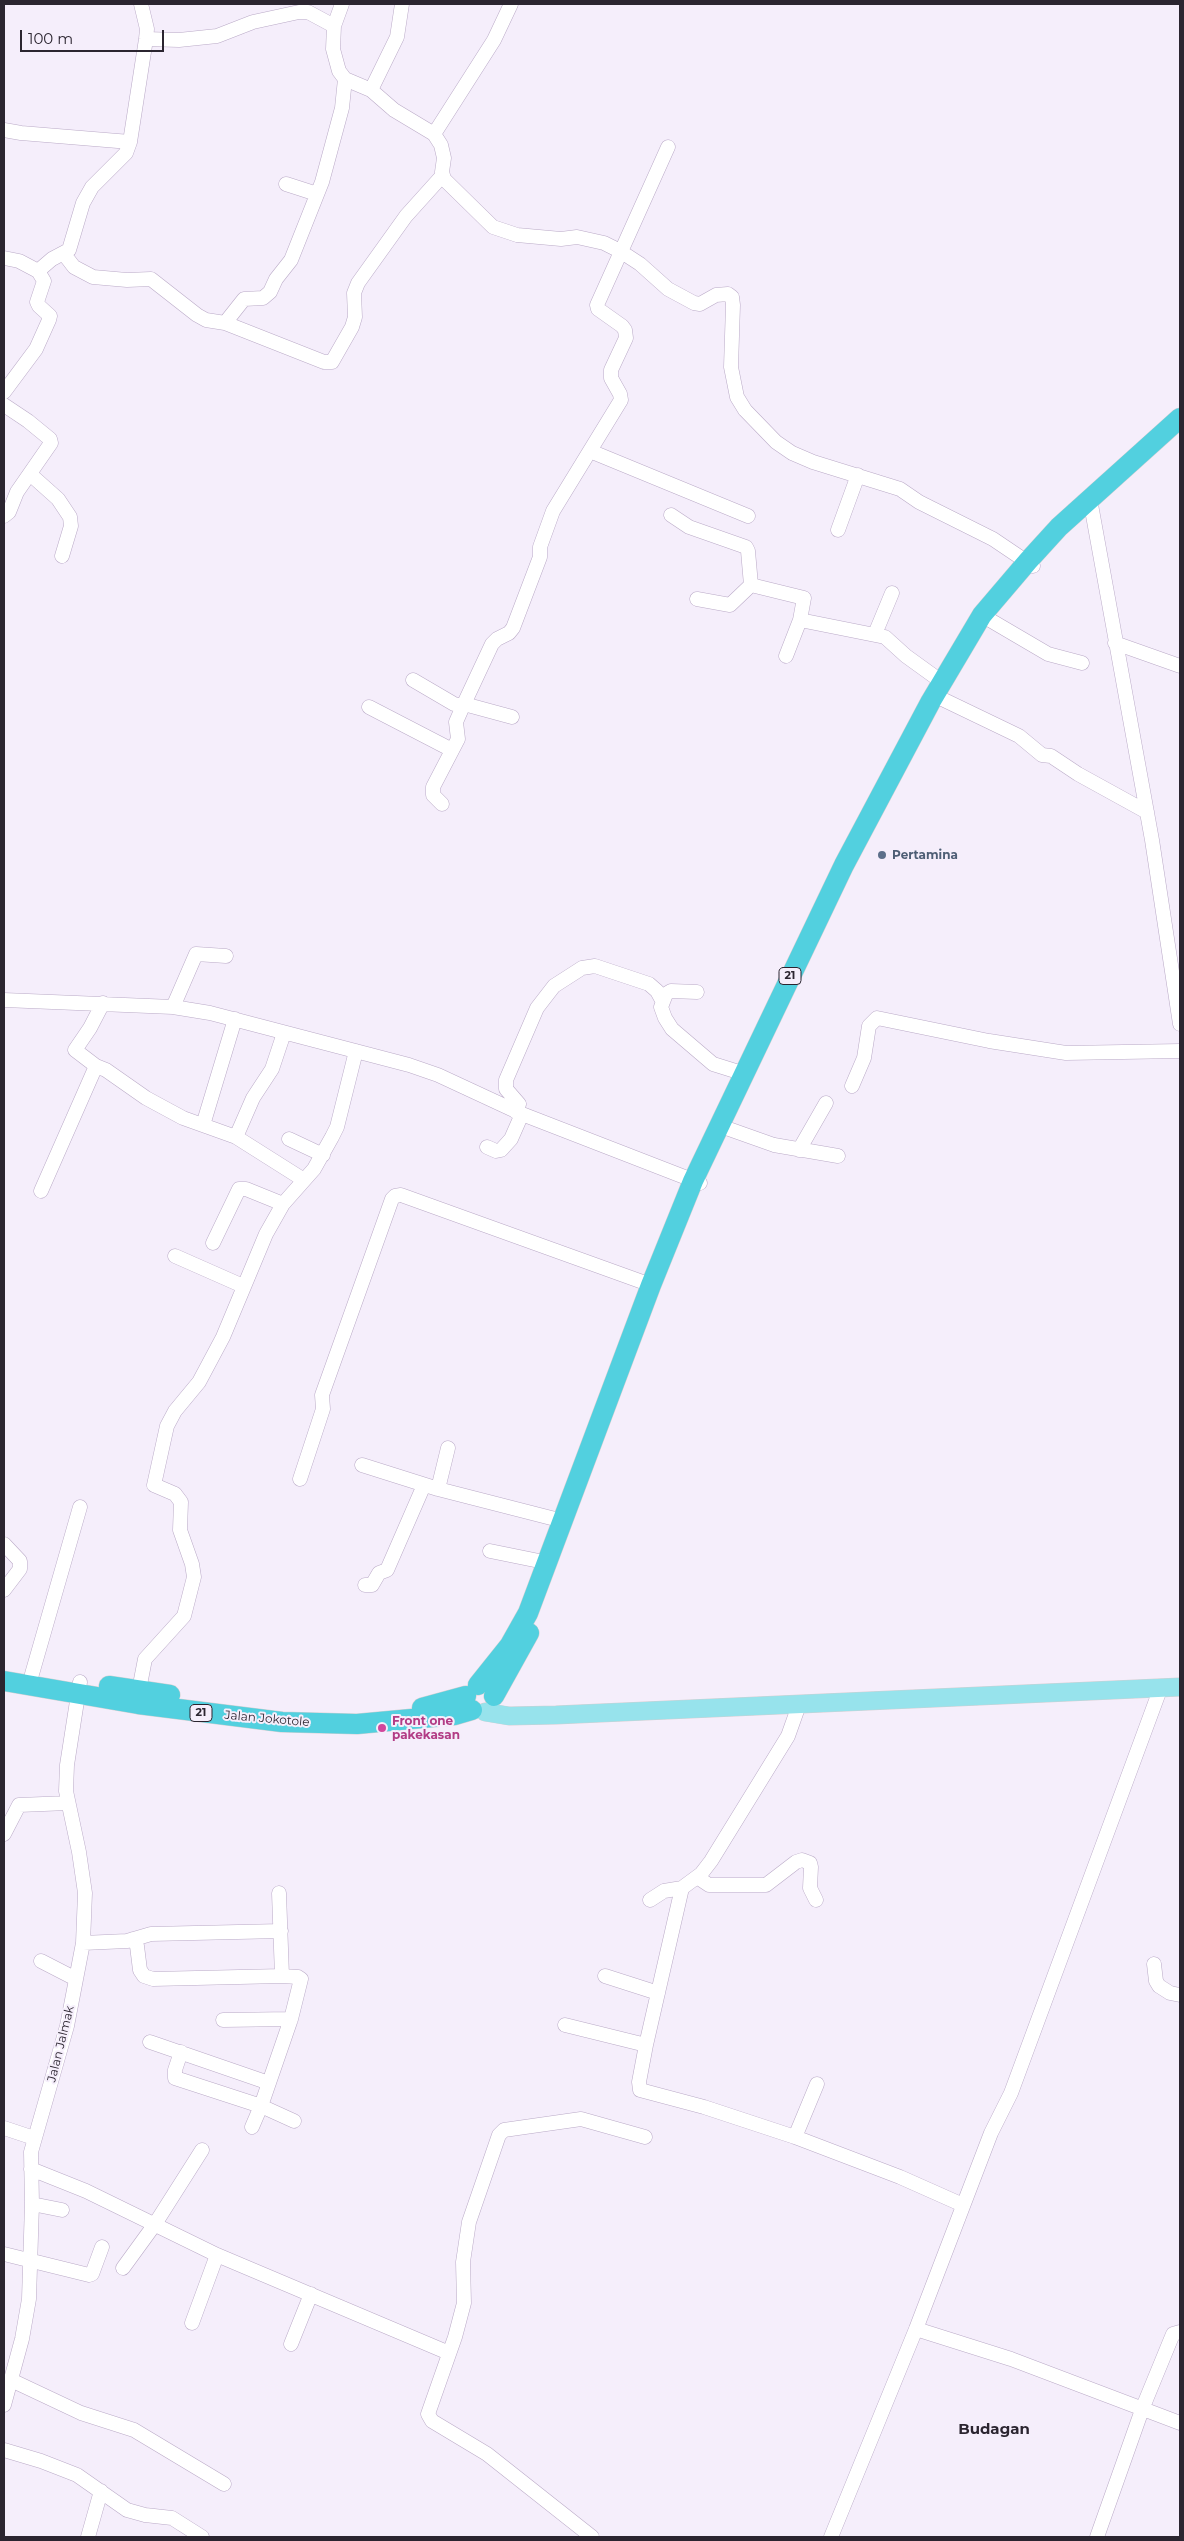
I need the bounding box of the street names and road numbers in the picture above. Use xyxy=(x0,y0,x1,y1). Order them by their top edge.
road number: 21 xyxy=(779,968,801,984)
road number: 21 xyxy=(190,1705,212,1722)
street label: Jalan Jokotole xyxy=(224,1708,310,1730)
street label: Jalan Jalmak xyxy=(45,2004,77,2084)

